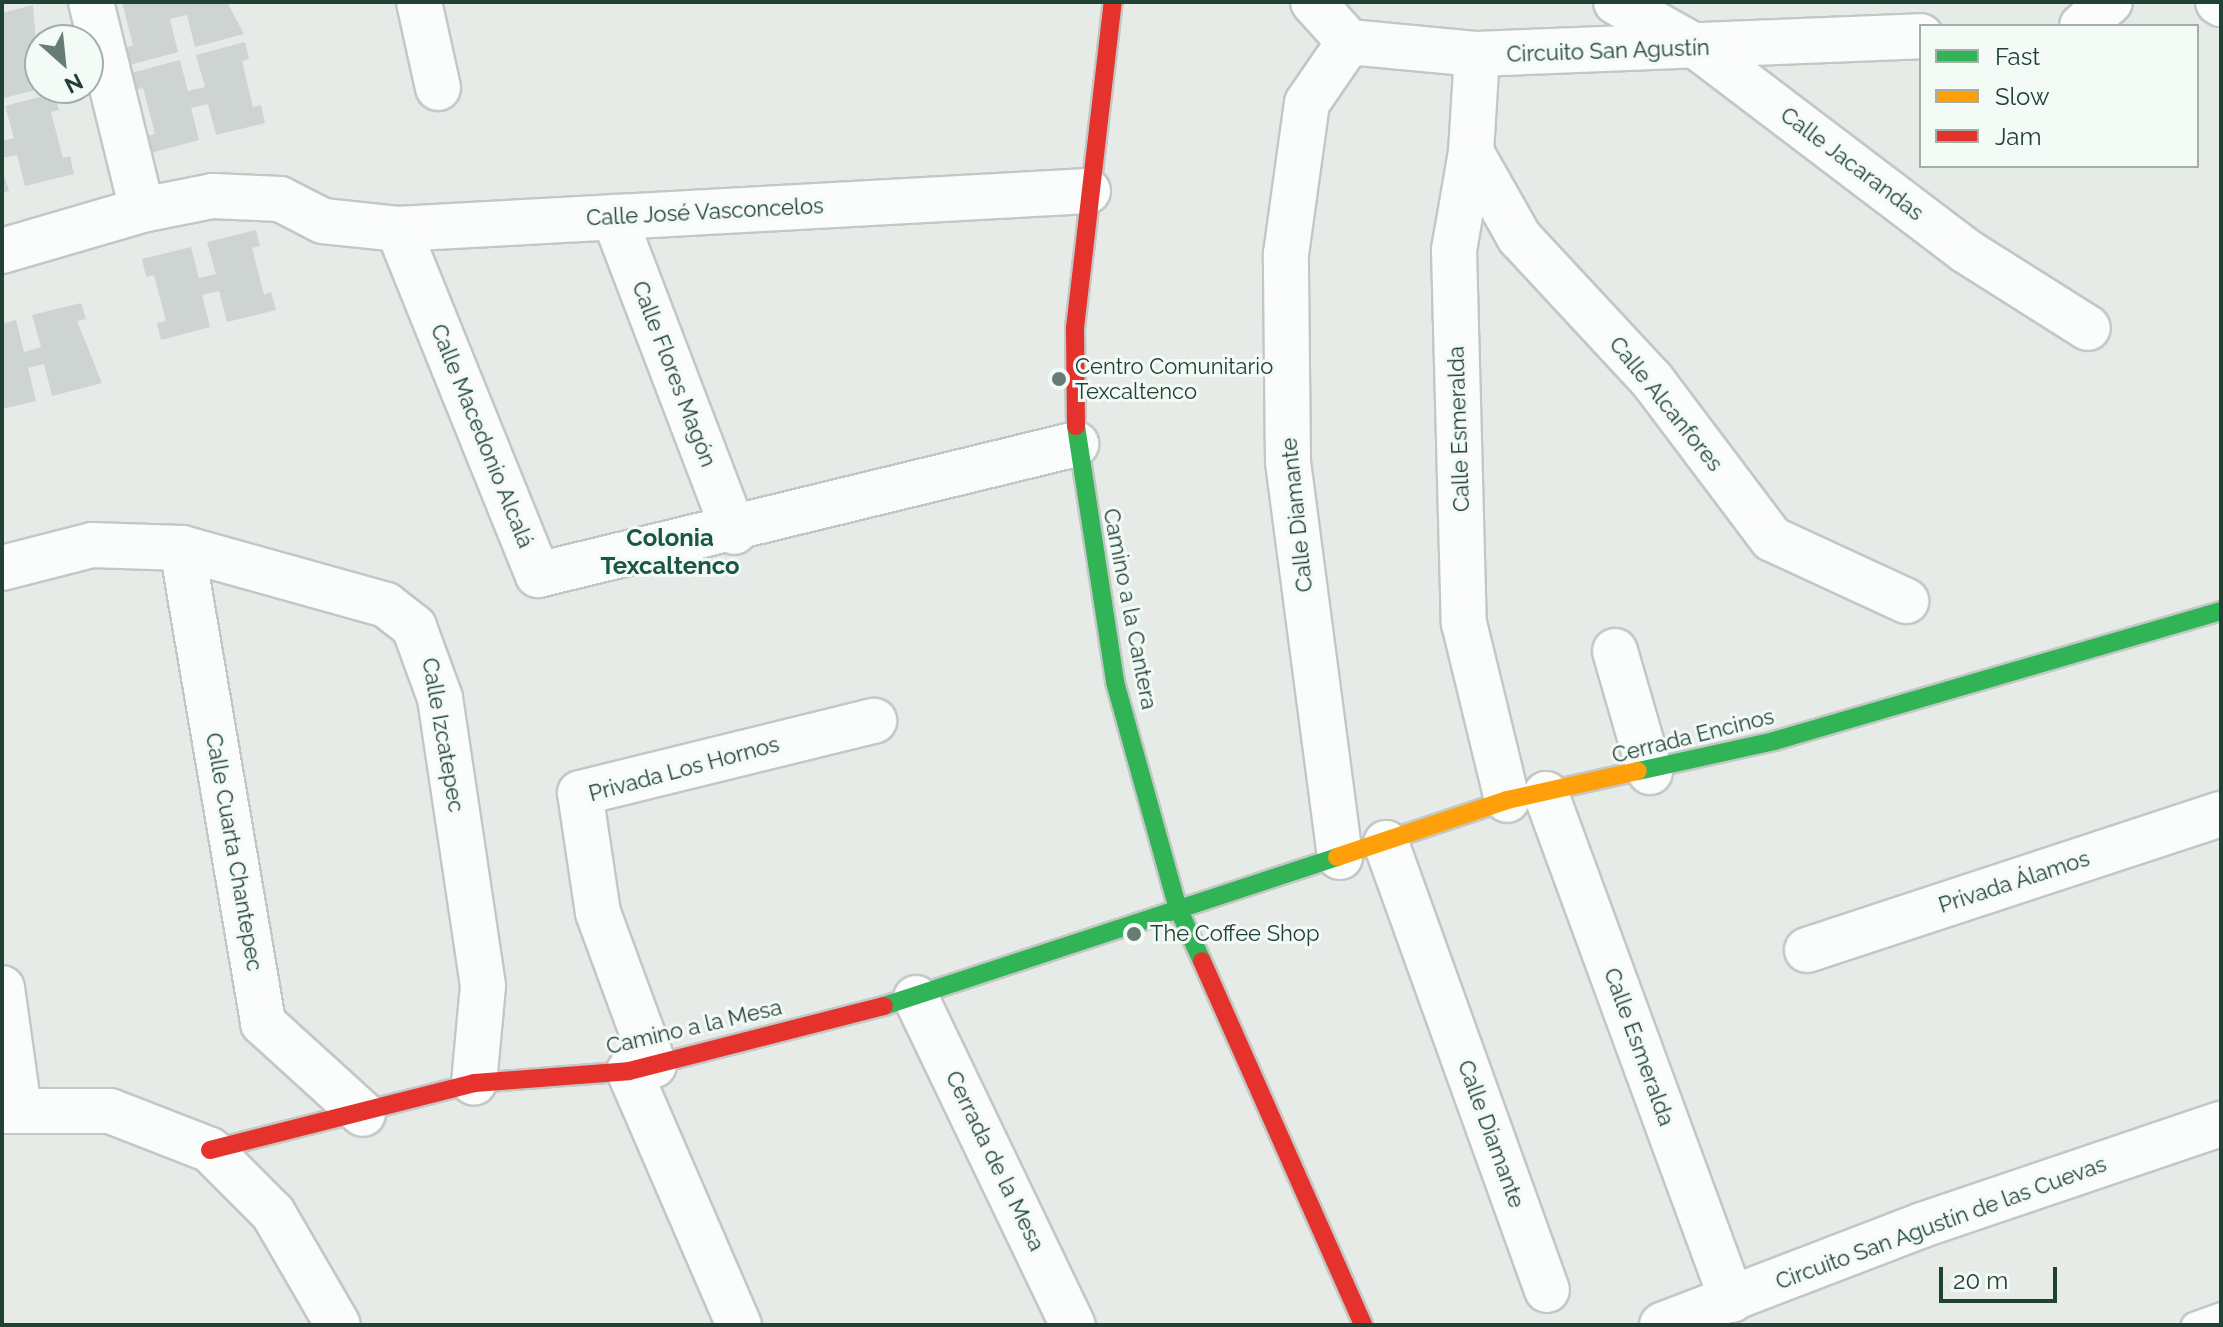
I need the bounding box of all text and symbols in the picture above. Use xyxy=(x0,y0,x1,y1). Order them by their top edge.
north arrow xyxy=(24,24,104,104)
legend xyxy=(1919,24,2199,168)
street label: Circuito San Agustín xyxy=(1506,34,1710,68)
text: Fast xyxy=(1995,42,2040,71)
text: N xyxy=(61,68,87,99)
text: Slow xyxy=(1995,82,2049,111)
street label: Calle Jacarandas xyxy=(1775,101,1929,227)
text: Jam xyxy=(1995,122,2041,151)
street label: Calle José Vasconcelos xyxy=(585,193,825,231)
street label: Calle Flores Magón xyxy=(626,277,722,471)
street label: Calle Macedonio Alcalá xyxy=(425,320,539,552)
street label: Calle Alcanfores xyxy=(1603,331,1729,477)
street label: Calle Esmeralda xyxy=(1443,346,1475,512)
place label: Centro Comunitario Texcaltenco xyxy=(1075,353,1273,404)
marker: Centro Comunitario Texcaltenco xyxy=(1050,370,1068,388)
street label: Calle Diamante xyxy=(1276,436,1318,594)
street label: Camino a la Cantera xyxy=(1098,506,1162,712)
district label: Colonia Texcaltenco xyxy=(600,524,740,580)
street label: Calle Izcatepec xyxy=(416,656,470,814)
street label: Cerrada Encinos xyxy=(1609,703,1777,769)
street label: Calle Cuarta Chantepec xyxy=(200,731,268,973)
street label: Privada Los Hornos xyxy=(586,731,782,807)
street label: Privada Álamos xyxy=(1935,845,2093,919)
place label: The Coffee Shop xyxy=(1150,921,1319,947)
marker: The Coffee Shop xyxy=(1125,925,1143,943)
street label: Calle Esmeralda xyxy=(1598,964,1680,1130)
street label: Camino a la Mesa xyxy=(604,994,784,1060)
street label: Calle Diamante xyxy=(1452,1057,1530,1211)
street label: Cerrada de la Mesa xyxy=(940,1067,1050,1255)
street label: Circuito San Agustín de las Cuevas xyxy=(1772,1151,2110,1295)
scale bar xyxy=(1943,1251,2061,1301)
text: 20 m xyxy=(1953,1266,2008,1295)

